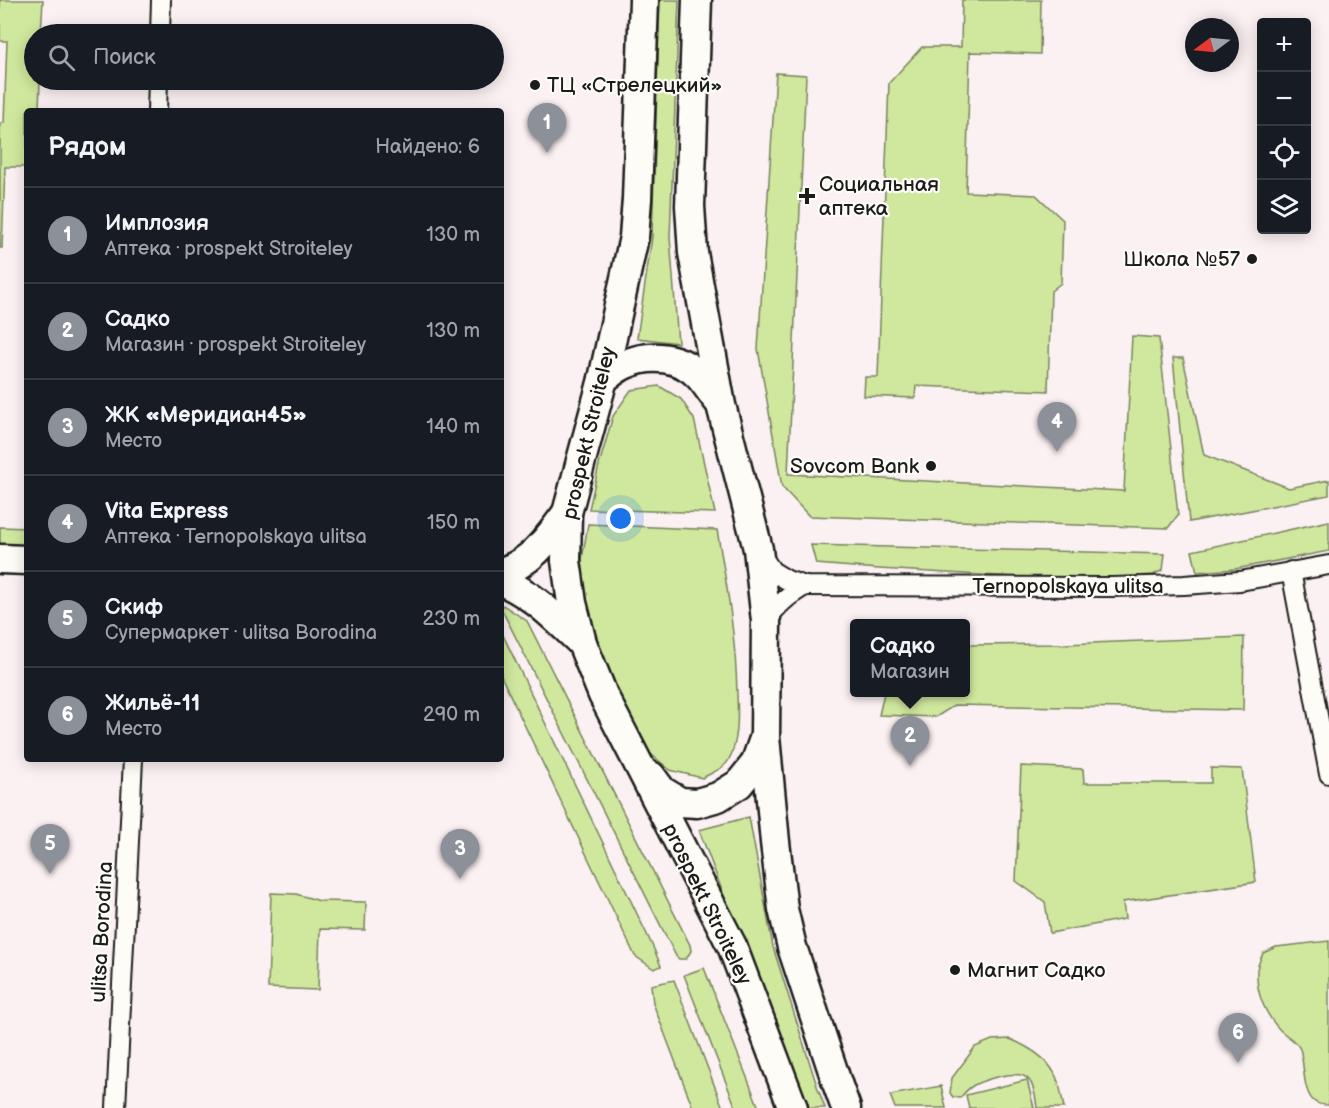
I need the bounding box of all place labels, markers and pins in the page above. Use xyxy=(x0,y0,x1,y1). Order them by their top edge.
place label: ТЦ «Стрелецкий» xyxy=(547,73,722,98)
marker: ТЦ «Стрелецкий» xyxy=(528,78,542,92)
pin: 1 xyxy=(528,104,566,153)
place label: Социальная аптека xyxy=(819,172,939,221)
marker: Социальная аптека xyxy=(800,189,814,203)
place label: Школа №57 xyxy=(1123,247,1241,272)
marker: Школа №57 xyxy=(1245,252,1259,266)
pin: 4 xyxy=(1038,402,1076,452)
place label: Sovcom Bank xyxy=(790,454,920,479)
marker: Sovcom Bank xyxy=(924,459,938,473)
pin: 2 xyxy=(890,716,930,766)
pin: 5 xyxy=(31,824,70,874)
pin: 3 xyxy=(440,830,480,879)
place label: Магнит Садко xyxy=(967,958,1105,983)
marker: Магнит Садко xyxy=(948,963,962,977)
pin: 6 xyxy=(1218,1014,1258,1063)

